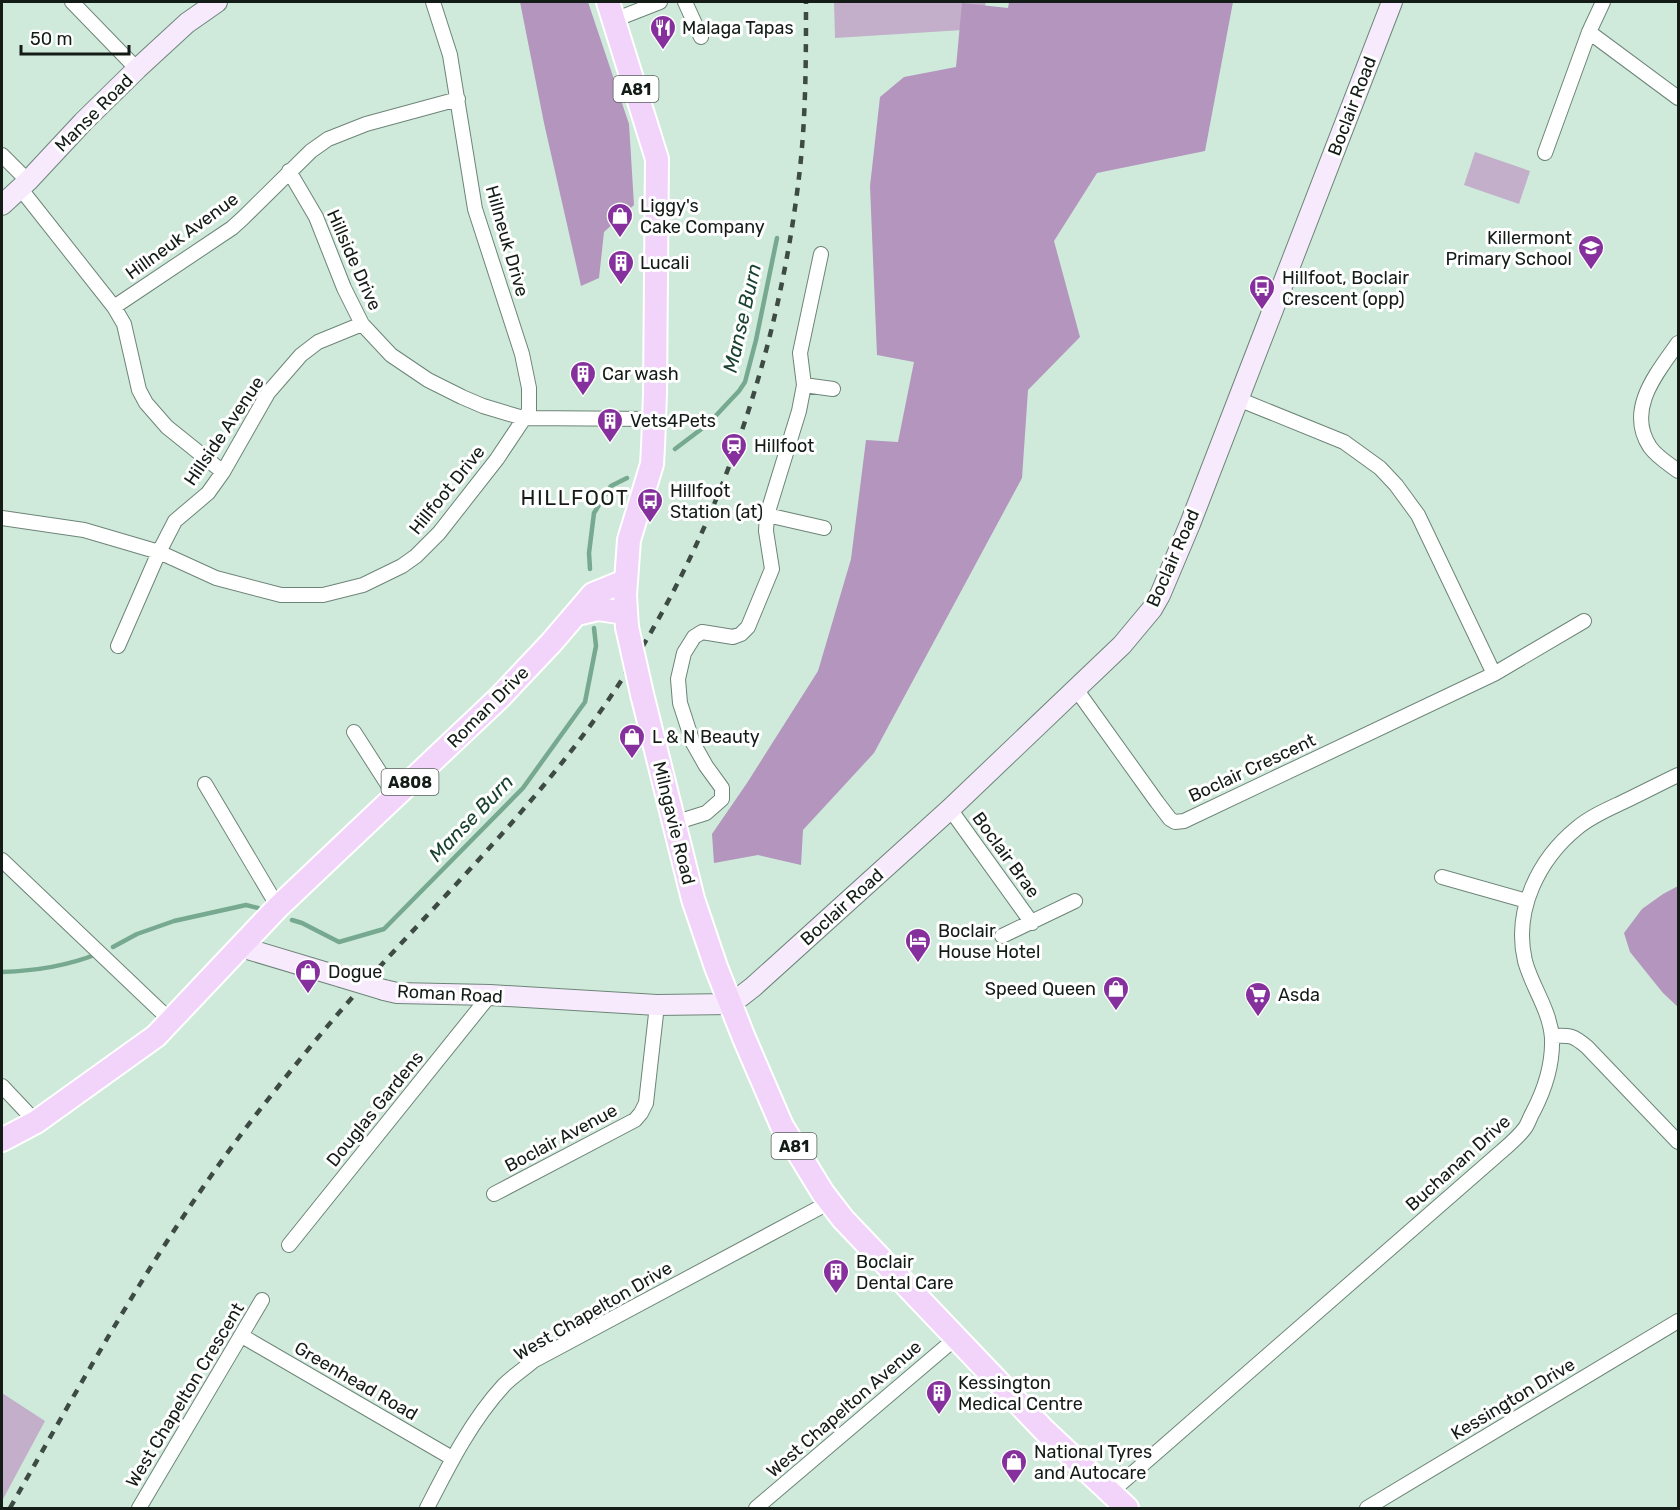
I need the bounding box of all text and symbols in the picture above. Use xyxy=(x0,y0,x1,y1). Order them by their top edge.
restaurant icon: Malaga Tapas xyxy=(648,13,678,51)
place label: Malaga Tapas xyxy=(682,17,794,39)
scale bar xyxy=(21,18,129,56)
text: 50 m xyxy=(30,28,73,50)
street label: Boclair Road xyxy=(1323,53,1381,159)
street label: Manse Road xyxy=(50,69,138,157)
road number: A81 xyxy=(614,76,658,102)
street label: Hillneuk Drive xyxy=(481,183,533,299)
street label: Hillneuk Avenue xyxy=(121,188,243,284)
place label: Liggy's Cake Company xyxy=(640,195,765,238)
shop icon: Liggy's Cake Company xyxy=(605,201,635,239)
street label: Hillside Drive xyxy=(322,206,386,314)
place label: Killermont Primary School xyxy=(1445,227,1572,270)
school or university icon: Killermont Primary School xyxy=(1576,233,1606,271)
building icon: Lucali xyxy=(606,248,636,286)
place label: Lucali xyxy=(640,252,689,274)
water label: Manse Burn xyxy=(718,261,766,375)
place label: Hillfoot, Boclair Crescent (opp) xyxy=(1282,267,1409,310)
bus stop icon: Hillfoot, Boclair Crescent (opp) xyxy=(1247,273,1277,311)
building icon: Car wash xyxy=(568,359,598,397)
place label: Car wash xyxy=(602,363,679,385)
street label: Hillside Avenue xyxy=(179,372,269,490)
building icon: Vets4Pets xyxy=(595,406,625,444)
place label: Vets4Pets xyxy=(630,410,716,432)
station icon: Hillfoot xyxy=(719,431,749,469)
place label: Hillfoot xyxy=(754,435,814,457)
street label: Hillfoot Drive xyxy=(404,441,490,539)
place label: Hillfoot Station (at) xyxy=(670,480,763,523)
district label: HILLFOOT xyxy=(521,485,629,510)
bus stop icon: Hillfoot Station (at) xyxy=(635,486,665,524)
street label: Boclair Road xyxy=(1142,506,1204,610)
street label: Roman Drive xyxy=(443,662,533,752)
shop icon: L & N Beauty xyxy=(617,722,647,760)
place label: L & N Beauty xyxy=(652,726,760,748)
street label: Boclair Crescent xyxy=(1185,729,1319,807)
street label: Milngavie Road xyxy=(648,759,700,887)
road number: A808 xyxy=(382,769,438,795)
water label: Manse Burn xyxy=(424,770,518,866)
street label: Boclair Brae xyxy=(968,808,1044,902)
street label: Boclair Road xyxy=(796,864,888,950)
place label: Boclair House Hotel xyxy=(938,920,1040,963)
hotel icon: Boclair House Hotel xyxy=(903,926,933,964)
shop icon: Dogue xyxy=(293,957,323,995)
place label: Dogue xyxy=(328,961,382,983)
shop icon: Speed Queen xyxy=(1101,974,1131,1012)
place label: Speed Queen xyxy=(985,978,1096,1000)
street label: Roman Road xyxy=(397,980,503,1008)
supermarket icon: Asda xyxy=(1243,980,1273,1018)
place label: Asda xyxy=(1278,984,1320,1006)
street label: Douglas Gardens xyxy=(322,1047,428,1171)
street label: Boclair Avenue xyxy=(501,1099,621,1177)
street label: Buchanan Drive xyxy=(1401,1110,1515,1216)
road number: A81 xyxy=(772,1133,816,1159)
place label: Boclair Dental Care xyxy=(856,1251,954,1294)
street label: West Chapelton Drive xyxy=(510,1257,676,1365)
building icon: Boclair Dental Care xyxy=(821,1257,851,1295)
street label: West Chapelton Crescent xyxy=(121,1299,249,1491)
street label: West Chapelton Avenue xyxy=(762,1336,926,1482)
street label: Greenhead Road xyxy=(290,1337,422,1425)
street label: Kessington Drive xyxy=(1447,1353,1579,1445)
place label: Kessington Medical Centre xyxy=(958,1372,1083,1415)
building icon: Kessington Medical Centre xyxy=(924,1378,954,1416)
place label: National Tyres and Autocare xyxy=(1034,1441,1152,1484)
shop icon: National Tyres and Autocare xyxy=(999,1447,1029,1485)

